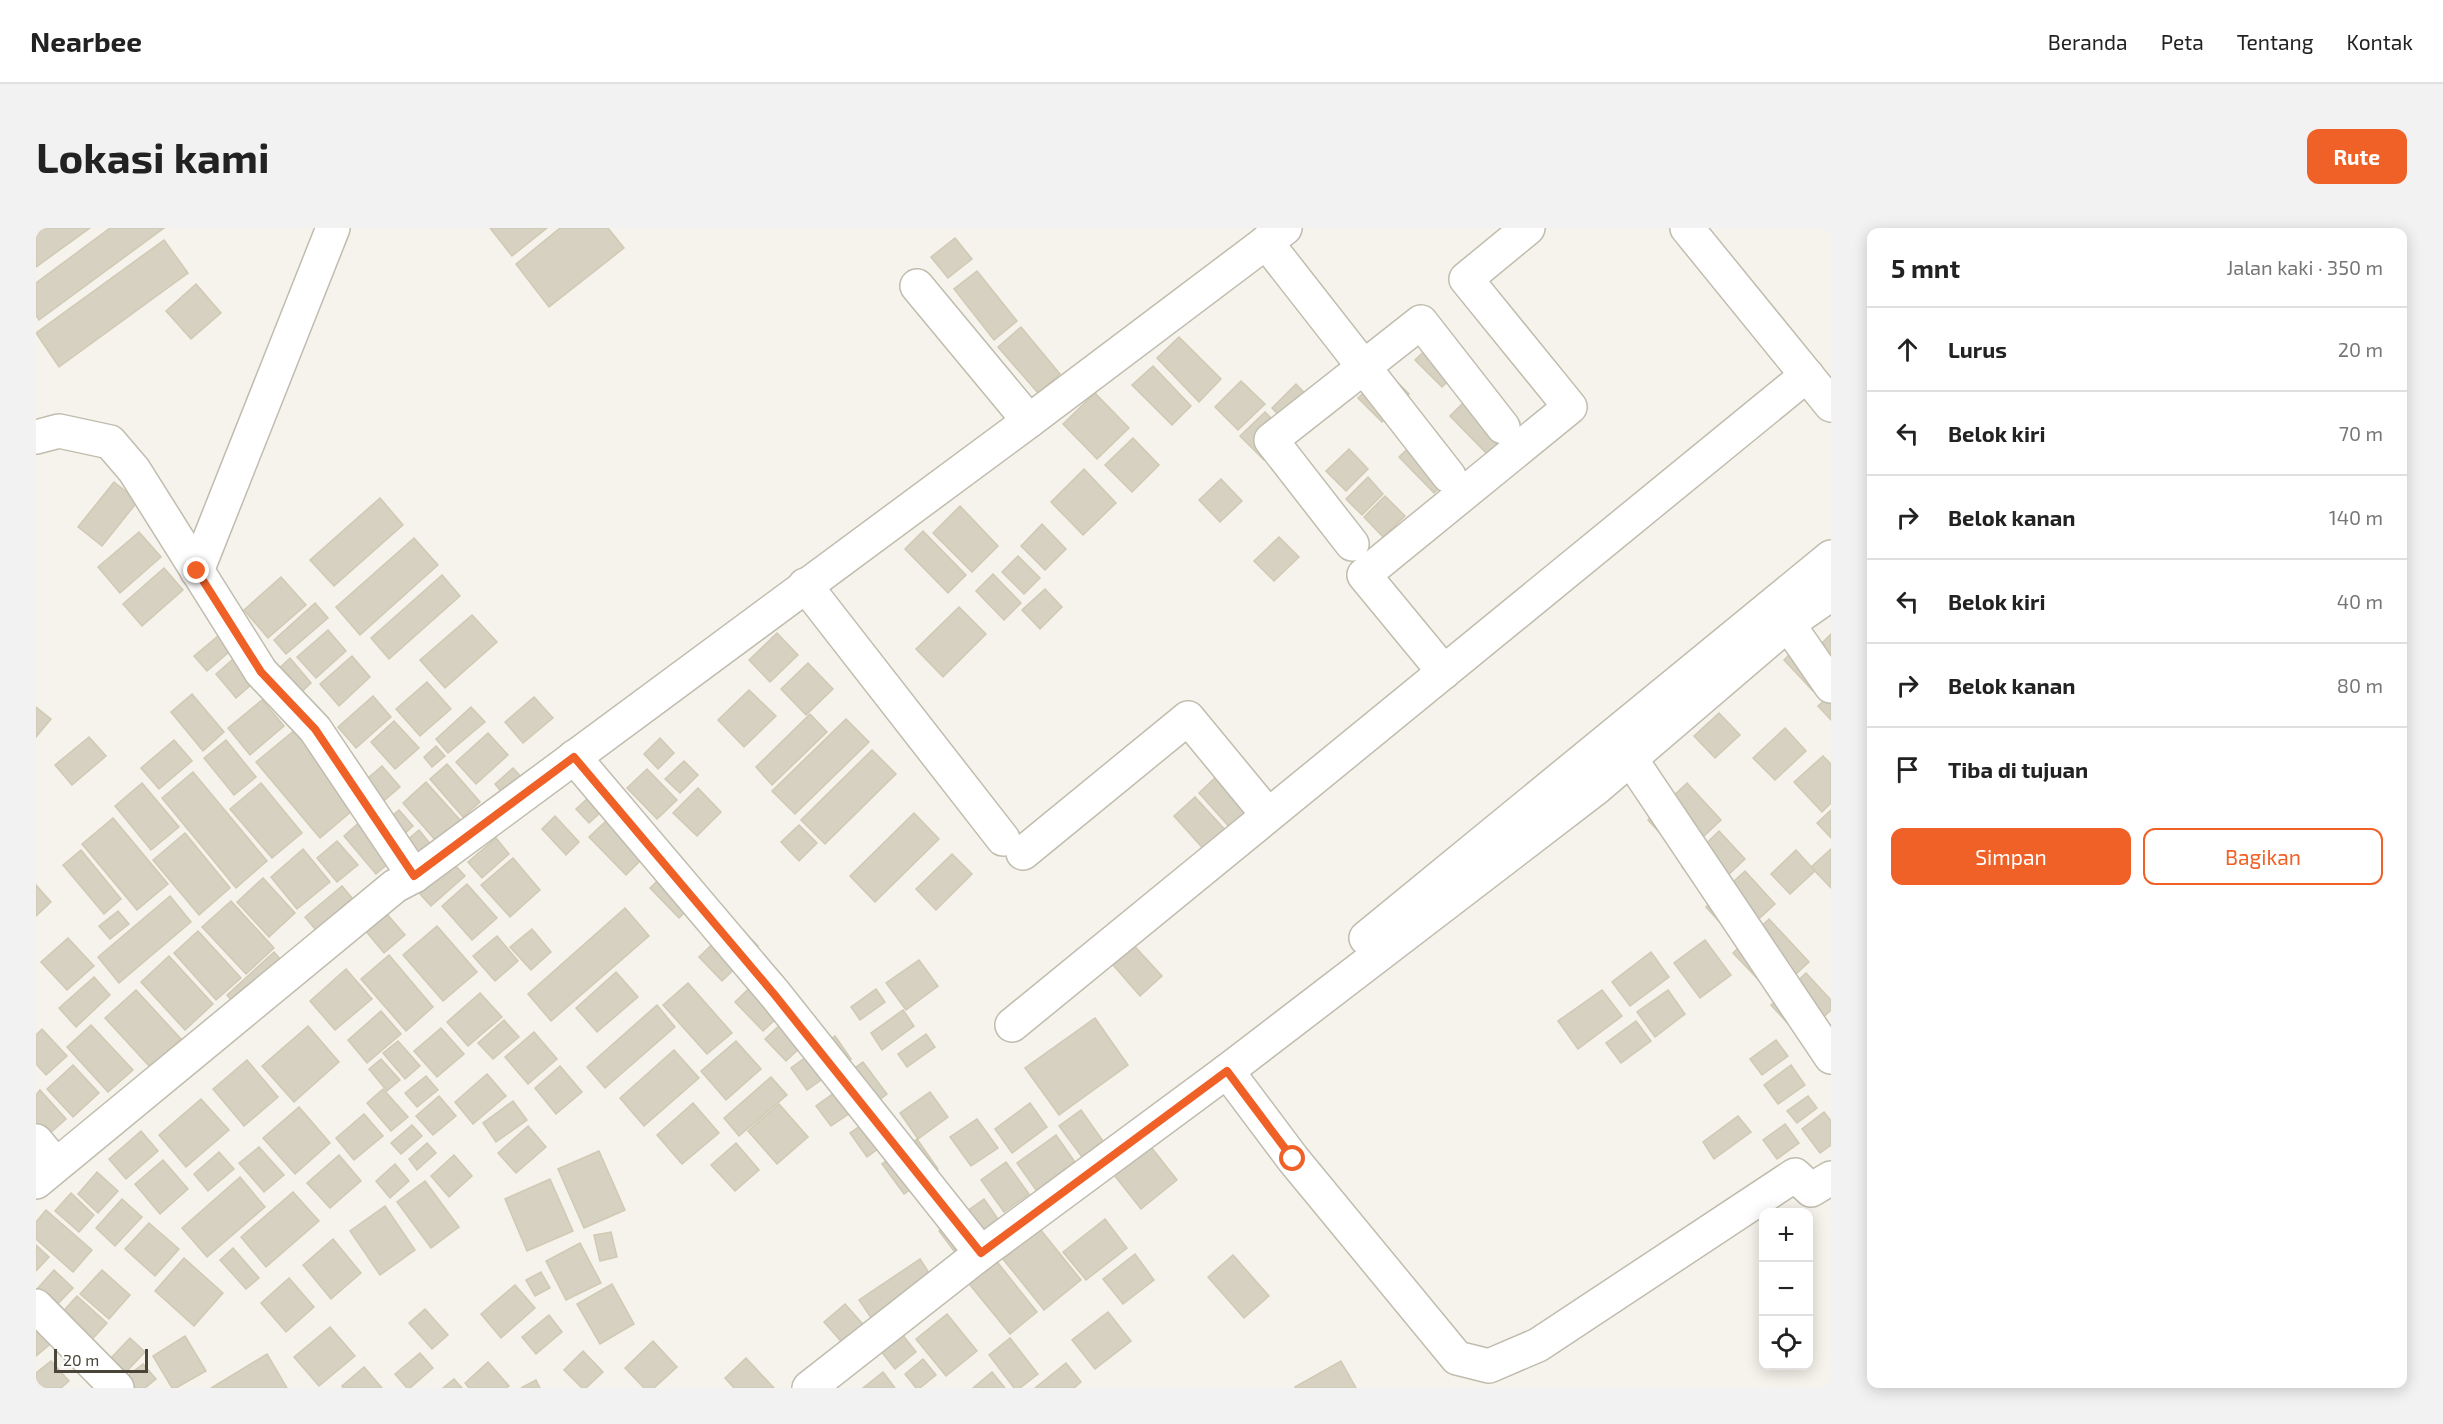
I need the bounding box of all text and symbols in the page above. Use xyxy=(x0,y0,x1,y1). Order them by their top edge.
text: Nearbee xyxy=(30,24,142,58)
text: Beranda xyxy=(2048,29,2128,54)
text: Peta xyxy=(2161,29,2204,54)
text: Tentang xyxy=(2237,29,2314,54)
text: Kontak xyxy=(2347,29,2413,54)
button: Rute xyxy=(2307,129,2407,184)
text: Lokasi kami xyxy=(36,131,270,181)
text: 5 mnt xyxy=(1891,252,1960,283)
text: Jalan kaki · 350 m xyxy=(2226,255,2383,279)
icon: ahead xyxy=(1891,333,1924,366)
text: Lurus xyxy=(1948,336,2007,362)
text: 20 m xyxy=(2338,337,2383,361)
icon: left xyxy=(1891,417,1924,450)
text: Belok kiri xyxy=(1948,420,2045,446)
text: 70 m xyxy=(2339,421,2383,445)
icon: right xyxy=(1891,501,1924,534)
text: Belok kanan xyxy=(1948,504,2075,530)
text: 140 m xyxy=(2329,505,2383,529)
route end xyxy=(183,557,209,583)
icon: left xyxy=(1891,585,1924,618)
text: Belok kiri xyxy=(1948,588,2045,614)
text: 40 m xyxy=(2337,589,2383,613)
icon: right xyxy=(1891,669,1924,702)
text: Belok kanan xyxy=(1948,672,2075,698)
text: 80 m xyxy=(2337,673,2383,697)
icon: arrive xyxy=(1891,753,1924,786)
text: Tiba di tujuan xyxy=(1948,756,2088,782)
button: Simpan xyxy=(1891,828,2131,885)
button: Bagikan xyxy=(2143,828,2383,885)
route start xyxy=(1279,1145,1305,1171)
map controls xyxy=(1759,1208,1813,1370)
button: + xyxy=(1759,1208,1813,1262)
button: − xyxy=(1759,1262,1813,1316)
button: locate xyxy=(1759,1316,1813,1370)
scale bar xyxy=(54,1346,148,1374)
text: 20 m xyxy=(63,1350,99,1369)

